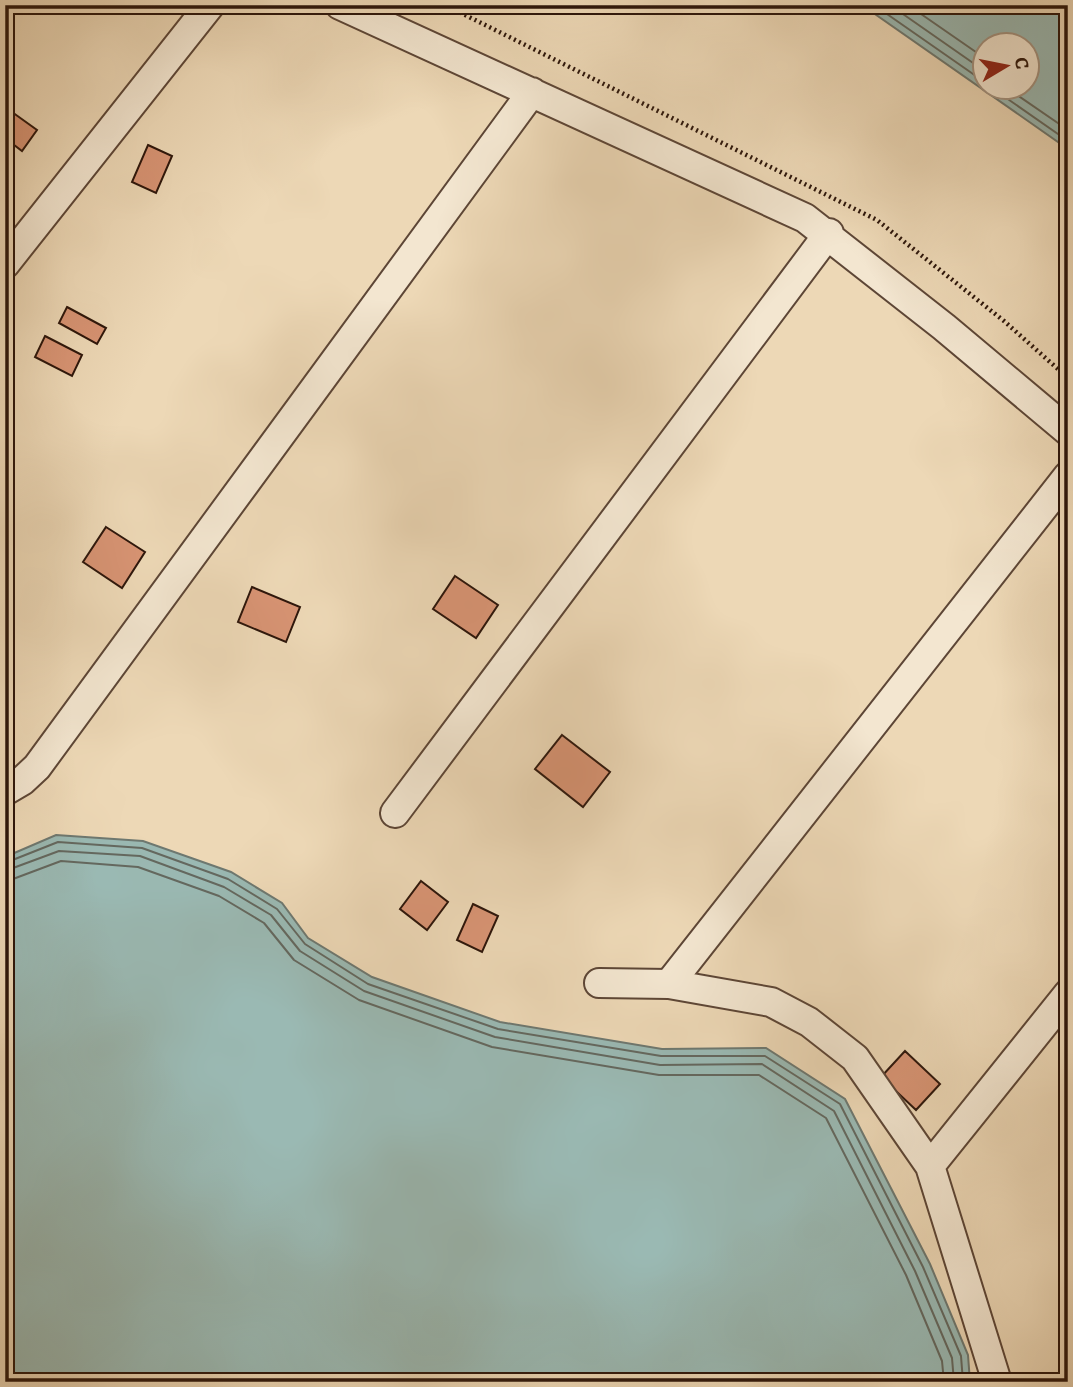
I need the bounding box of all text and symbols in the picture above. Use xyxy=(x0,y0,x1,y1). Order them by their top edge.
north arrow xyxy=(972,32,1042,102)
text: С xyxy=(1008,55,1036,71)

